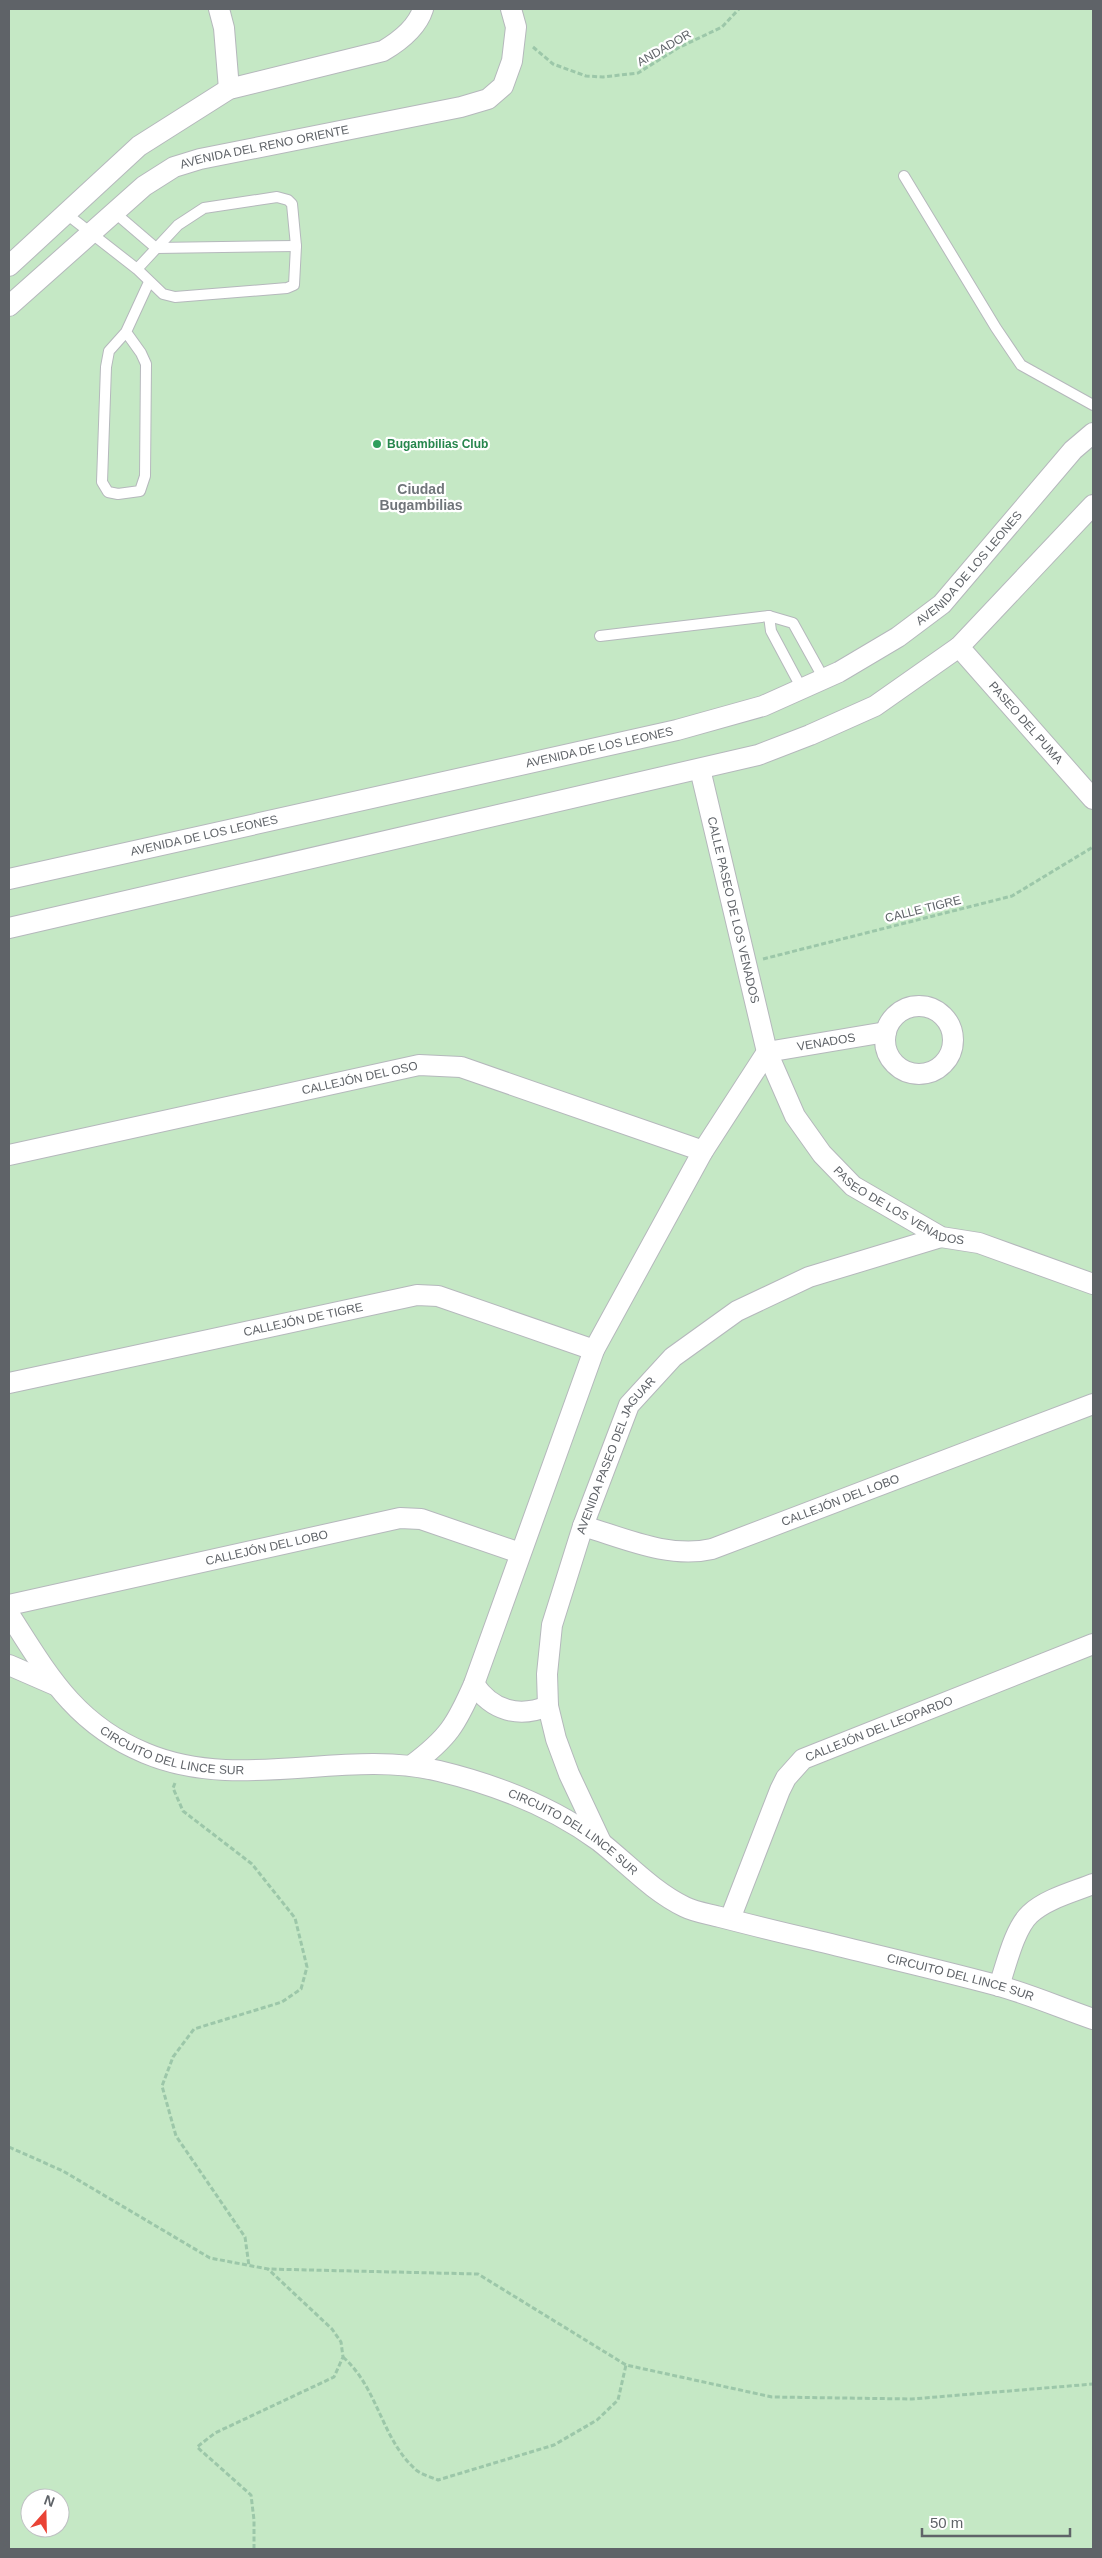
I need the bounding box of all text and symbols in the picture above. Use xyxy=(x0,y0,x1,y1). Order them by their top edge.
street label: ANDADOR xyxy=(635,27,694,69)
street label: AVENIDA DEL RENO ORIENTE xyxy=(178,122,350,172)
place label: Bugambilias Club xyxy=(387,437,488,451)
marker: Bugambilias Club xyxy=(371,438,383,450)
district label: Ciudad Bugambilias xyxy=(379,481,463,513)
street label: AVENIDA DE LOS LEONES xyxy=(913,508,1025,628)
street label: PASEO DEL PUMA xyxy=(986,679,1066,767)
street label: AVENIDA DE LOS LEONES xyxy=(524,724,675,771)
street label: AVENIDA DE LOS LEONES xyxy=(129,812,279,859)
street label: CALLE PASEO DE LOS VENADOS xyxy=(705,815,762,1005)
street label: CALLE TIGRE xyxy=(884,893,962,925)
street label: VENADOS xyxy=(796,1030,856,1054)
street label: CALLEJÓN DEL OSO xyxy=(300,1058,419,1098)
street label: PASEO DE LOS VENADOS xyxy=(831,1163,965,1248)
street label: CALLEJÓN DE TIGRE xyxy=(242,1300,364,1339)
street label: AVENIDA PASEO DEL JAGUAR xyxy=(574,1374,659,1536)
street label: CALLEJÓN DEL LOBO xyxy=(779,1471,901,1529)
street label: CALLEJÓN DEL LOBO xyxy=(204,1527,329,1568)
street label: CALLEJÓN DEL LEOPARDO xyxy=(803,1693,955,1764)
street label: CIRCUITO DEL LINCE SUR xyxy=(97,1723,245,1777)
street label: CIRCUITO DEL LINCE SUR xyxy=(506,1786,641,1878)
street label: CIRCUITO DEL LINCE SUR xyxy=(886,1951,1036,2004)
north arrow xyxy=(20,2488,70,2538)
text: N xyxy=(42,2492,57,2510)
scale bar xyxy=(922,2506,1070,2538)
text: 50 m xyxy=(930,2514,963,2531)

